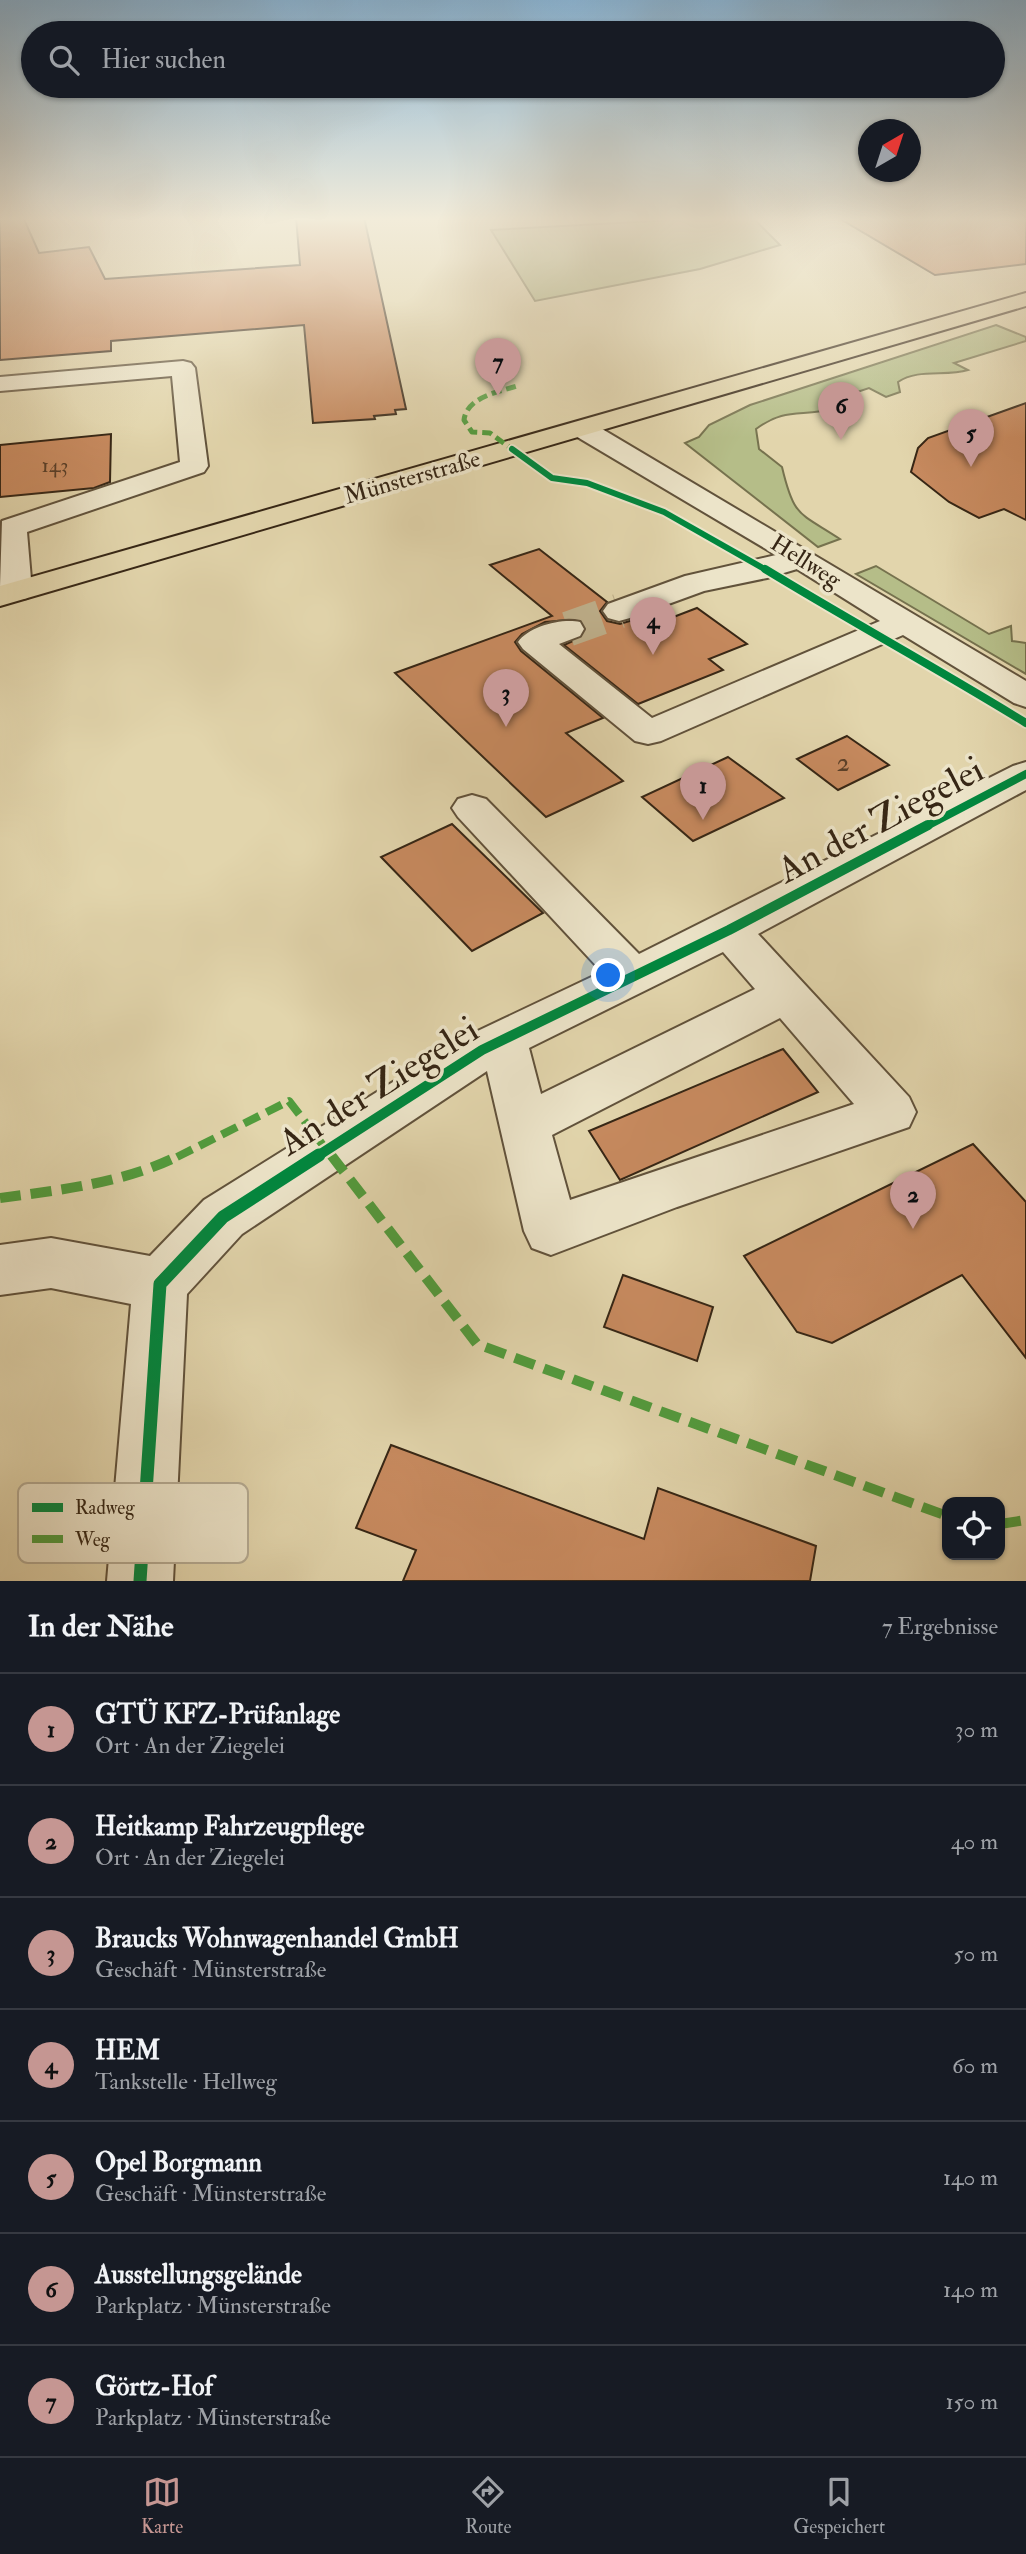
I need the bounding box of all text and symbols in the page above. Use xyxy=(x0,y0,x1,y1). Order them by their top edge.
search box xyxy=(21,21,1005,98)
icon: search xyxy=(45,41,83,79)
text: Hier suchen xyxy=(101,44,226,76)
north arrow xyxy=(858,119,921,182)
pin: 7 xyxy=(475,338,521,396)
pin: 6 xyxy=(818,382,864,440)
pin: 5 xyxy=(948,409,994,467)
street label: Münsterstraße xyxy=(340,443,484,512)
house number: 143 xyxy=(42,452,68,479)
street label: Hellweg xyxy=(764,528,848,596)
pin: 4 xyxy=(630,597,676,655)
pin: 3 xyxy=(483,669,529,727)
street label: An der Ziegelei xyxy=(769,746,992,895)
house number: 2 xyxy=(836,747,850,779)
pin: 1 xyxy=(680,762,726,820)
your location xyxy=(591,958,625,992)
street label: An der Ziegelei xyxy=(269,1006,487,1167)
pin: 2 xyxy=(890,1171,936,1229)
legend xyxy=(18,1483,248,1563)
text: Radweg xyxy=(75,1496,135,1520)
map controls xyxy=(942,1497,1005,1560)
button: locate xyxy=(942,1497,1005,1560)
text: Weg xyxy=(74,1528,111,1552)
text: In der Nähe xyxy=(28,1608,173,1645)
text: 7 Ergebnisse xyxy=(882,1612,998,1641)
text: GTÜ KFZ-Prüfanlage xyxy=(95,1699,340,1731)
text: 1 xyxy=(47,1715,55,1744)
text: 30 m xyxy=(955,1715,998,1744)
text: Ort · An der Ziegelei xyxy=(95,1731,285,1760)
text: Heitkamp Fahrzeugpflege xyxy=(95,1811,364,1843)
text: 2 xyxy=(45,1827,57,1856)
text: 40 m xyxy=(951,1827,998,1856)
text: Ort · An der Ziegelei xyxy=(95,1843,285,1872)
text: Braucks Wohnwagenhandel GmbH xyxy=(95,1923,459,1955)
text: 3 xyxy=(47,1939,55,1968)
text: 50 m xyxy=(954,1939,998,1968)
text: Geschäft · Münsterstraße xyxy=(95,1955,326,1984)
text: HEM xyxy=(95,2035,160,2067)
text: 4 xyxy=(45,2051,57,2080)
text: 60 m xyxy=(952,2051,998,2080)
text: Tankstelle · Hellweg xyxy=(95,2067,277,2096)
text: Opel Borgmann xyxy=(95,2147,262,2179)
text: 5 xyxy=(46,2163,56,2192)
text: 140 m xyxy=(943,2163,998,2192)
text: Geschäft · Münsterstraße xyxy=(95,2179,326,2208)
text: Ausstellungsgelände xyxy=(95,2259,302,2291)
text: 6 xyxy=(45,2275,57,2304)
text: 140 m xyxy=(943,2275,998,2304)
text: Parkplatz · Münsterstraße xyxy=(95,2291,331,2320)
text: Görtz-Hof xyxy=(95,2371,213,2403)
text: 7 xyxy=(46,2387,56,2416)
text: 150 m xyxy=(945,2387,998,2416)
text: Parkplatz · Münsterstraße xyxy=(95,2403,331,2432)
tab: Karte xyxy=(141,2473,183,2539)
tab: Route xyxy=(465,2473,511,2539)
tab: Gespeichert xyxy=(793,2473,885,2539)

